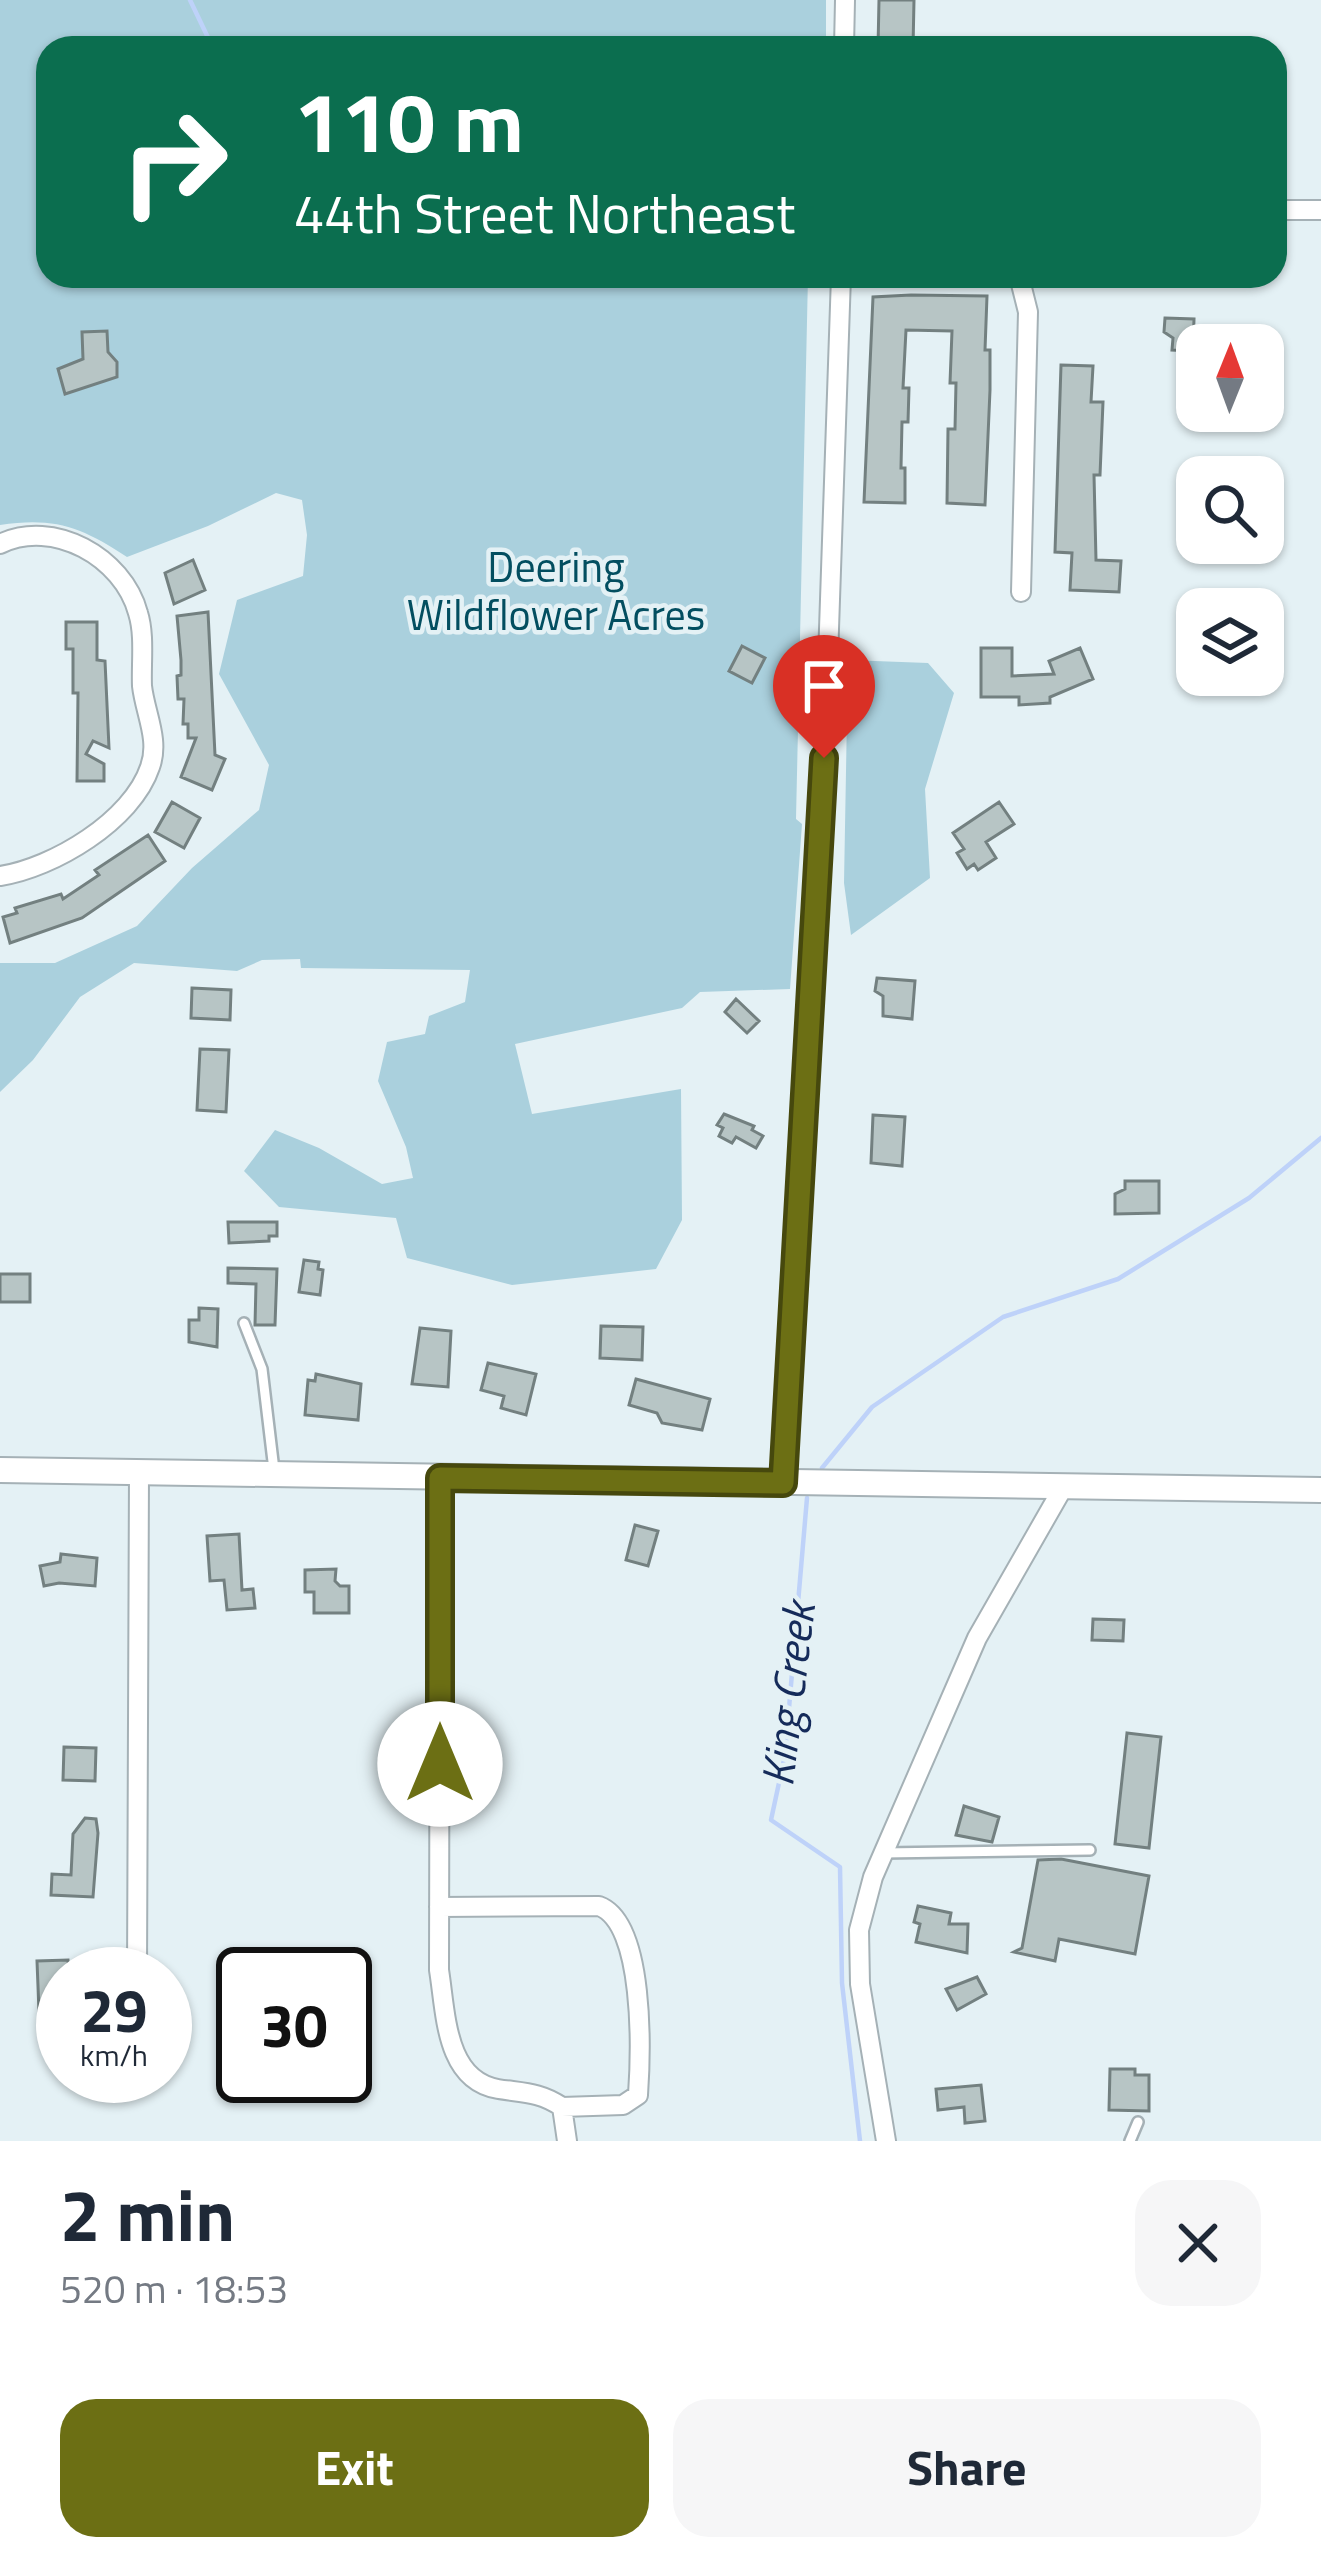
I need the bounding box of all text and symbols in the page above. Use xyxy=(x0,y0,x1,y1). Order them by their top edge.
text: 110 m xyxy=(294,57,524,185)
icon: right xyxy=(96,84,252,240)
text: 44th Street Northeast xyxy=(294,172,795,254)
north arrow xyxy=(1176,324,1284,432)
map controls xyxy=(1176,324,1284,696)
button: search xyxy=(1176,456,1284,564)
park label: Deering Wildflower Acres xyxy=(407,534,705,646)
button: layers xyxy=(1176,588,1284,696)
pin xyxy=(773,635,875,758)
icon: arrive xyxy=(791,653,857,719)
water label: King Creek xyxy=(742,1594,833,1789)
position arrow xyxy=(377,1701,503,1827)
speed limit sign: 30 xyxy=(216,1947,372,2103)
text: 29 xyxy=(80,1964,148,2055)
text: km/h xyxy=(80,2032,148,2078)
text: 2 min xyxy=(60,2159,235,2269)
button: close xyxy=(1135,2180,1261,2306)
text: 520 m · 18:53 xyxy=(60,2259,288,2318)
button: Exit xyxy=(60,2399,649,2537)
button: Share xyxy=(673,2399,1261,2537)

